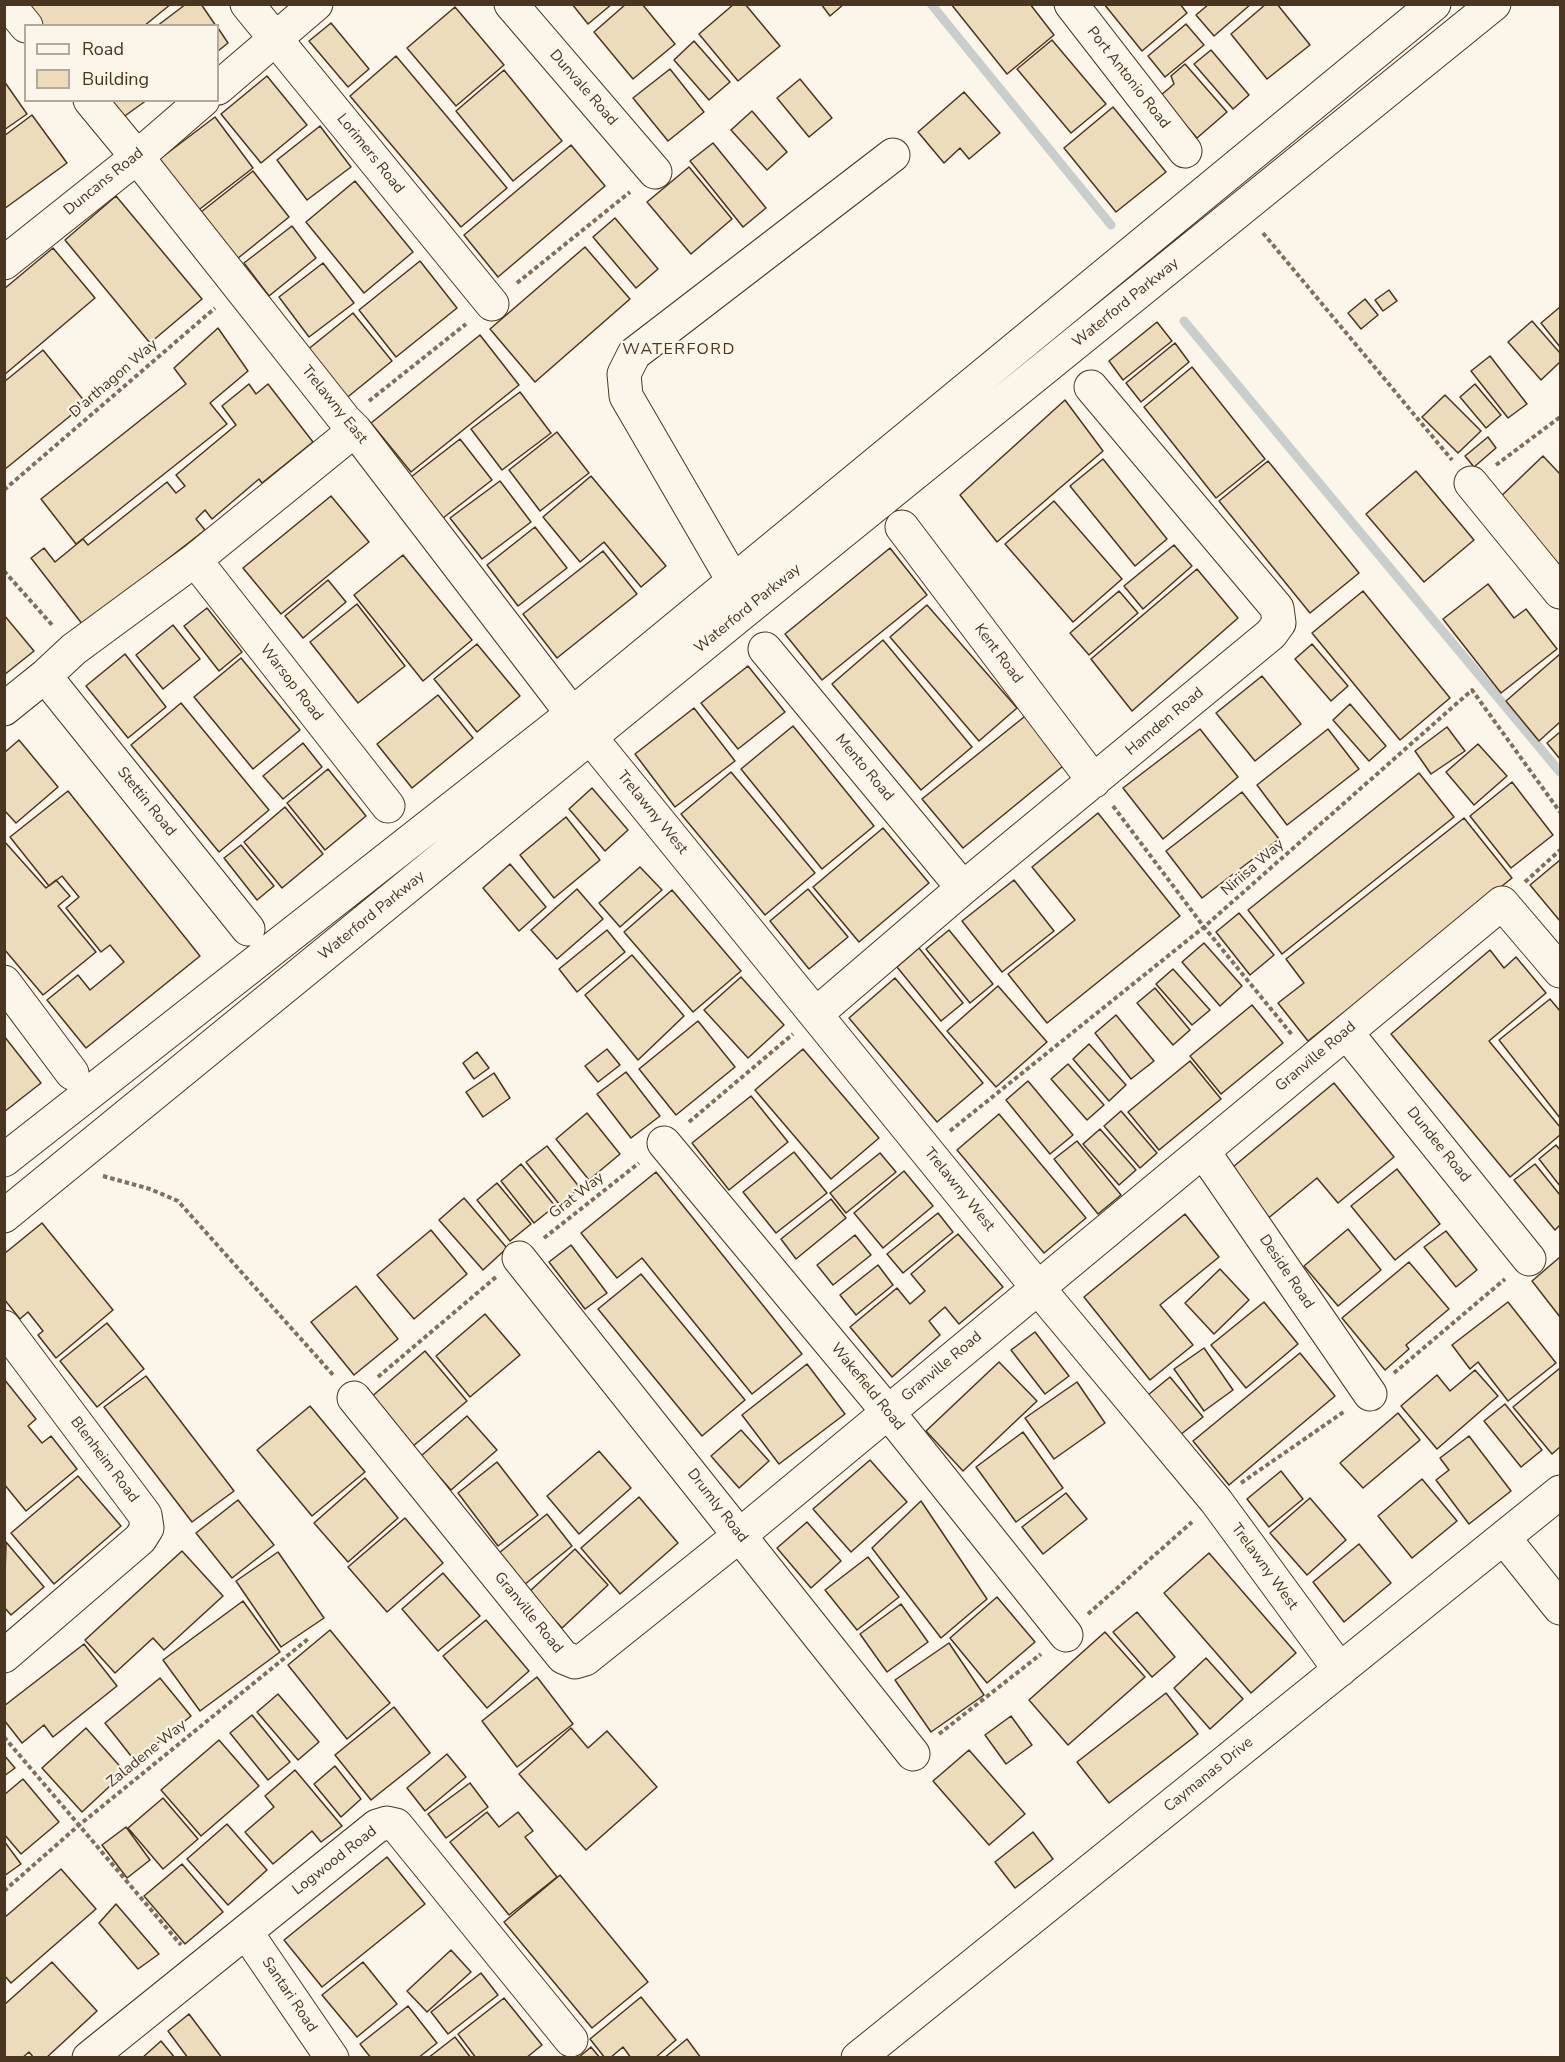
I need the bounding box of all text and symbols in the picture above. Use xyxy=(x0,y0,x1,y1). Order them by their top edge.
street label: Port Antonio Road xyxy=(1083,23,1173,133)
legend xyxy=(24,24,219,102)
text: Road xyxy=(82,37,124,61)
street label: Dunvale Road xyxy=(545,46,621,130)
text: Building xyxy=(82,67,149,91)
street label: Lorimers Road xyxy=(332,111,408,197)
street label: Duncans Road xyxy=(60,144,148,220)
street label: Waterford Parkway xyxy=(1069,255,1183,351)
street label: D'arthagon Way xyxy=(66,336,162,422)
district label: WATERFORD xyxy=(622,340,736,360)
street label: Trelawny East xyxy=(297,362,371,448)
street label: Waterford Parkway xyxy=(691,561,805,657)
street label: Kent Road xyxy=(970,621,1026,687)
street label: Warsop Road xyxy=(256,641,326,725)
street label: Hamden Road xyxy=(1122,684,1208,760)
street label: Mento Road xyxy=(831,731,897,805)
street label: Stettin Road xyxy=(113,764,179,840)
street label: Trelawny West xyxy=(613,768,691,858)
street label: Niriisa Way xyxy=(1218,836,1288,900)
street label: Waterford Parkway xyxy=(315,868,429,964)
street label: Granville Road xyxy=(1272,1018,1360,1096)
street label: Dundee Road xyxy=(1402,1104,1474,1186)
street label: Trelawny West xyxy=(920,1145,998,1235)
street label: Grat Way xyxy=(546,1169,608,1223)
street label: Deside Road xyxy=(1255,1232,1317,1312)
street label: Granville Road xyxy=(898,1328,986,1406)
street label: Wakefield Road xyxy=(826,1340,908,1434)
street label: Blenheim Road xyxy=(66,1414,142,1506)
street label: Drumly Road xyxy=(683,1466,751,1546)
street label: Trelawny West xyxy=(1227,1520,1301,1614)
street label: Granville Road xyxy=(490,1569,566,1657)
street label: Zaladene Way xyxy=(104,1716,190,1792)
street label: Caymanas Drive xyxy=(1161,1734,1257,1816)
street label: Logwood Road xyxy=(289,1823,381,1899)
street label: Santari Road xyxy=(257,1954,321,2036)

